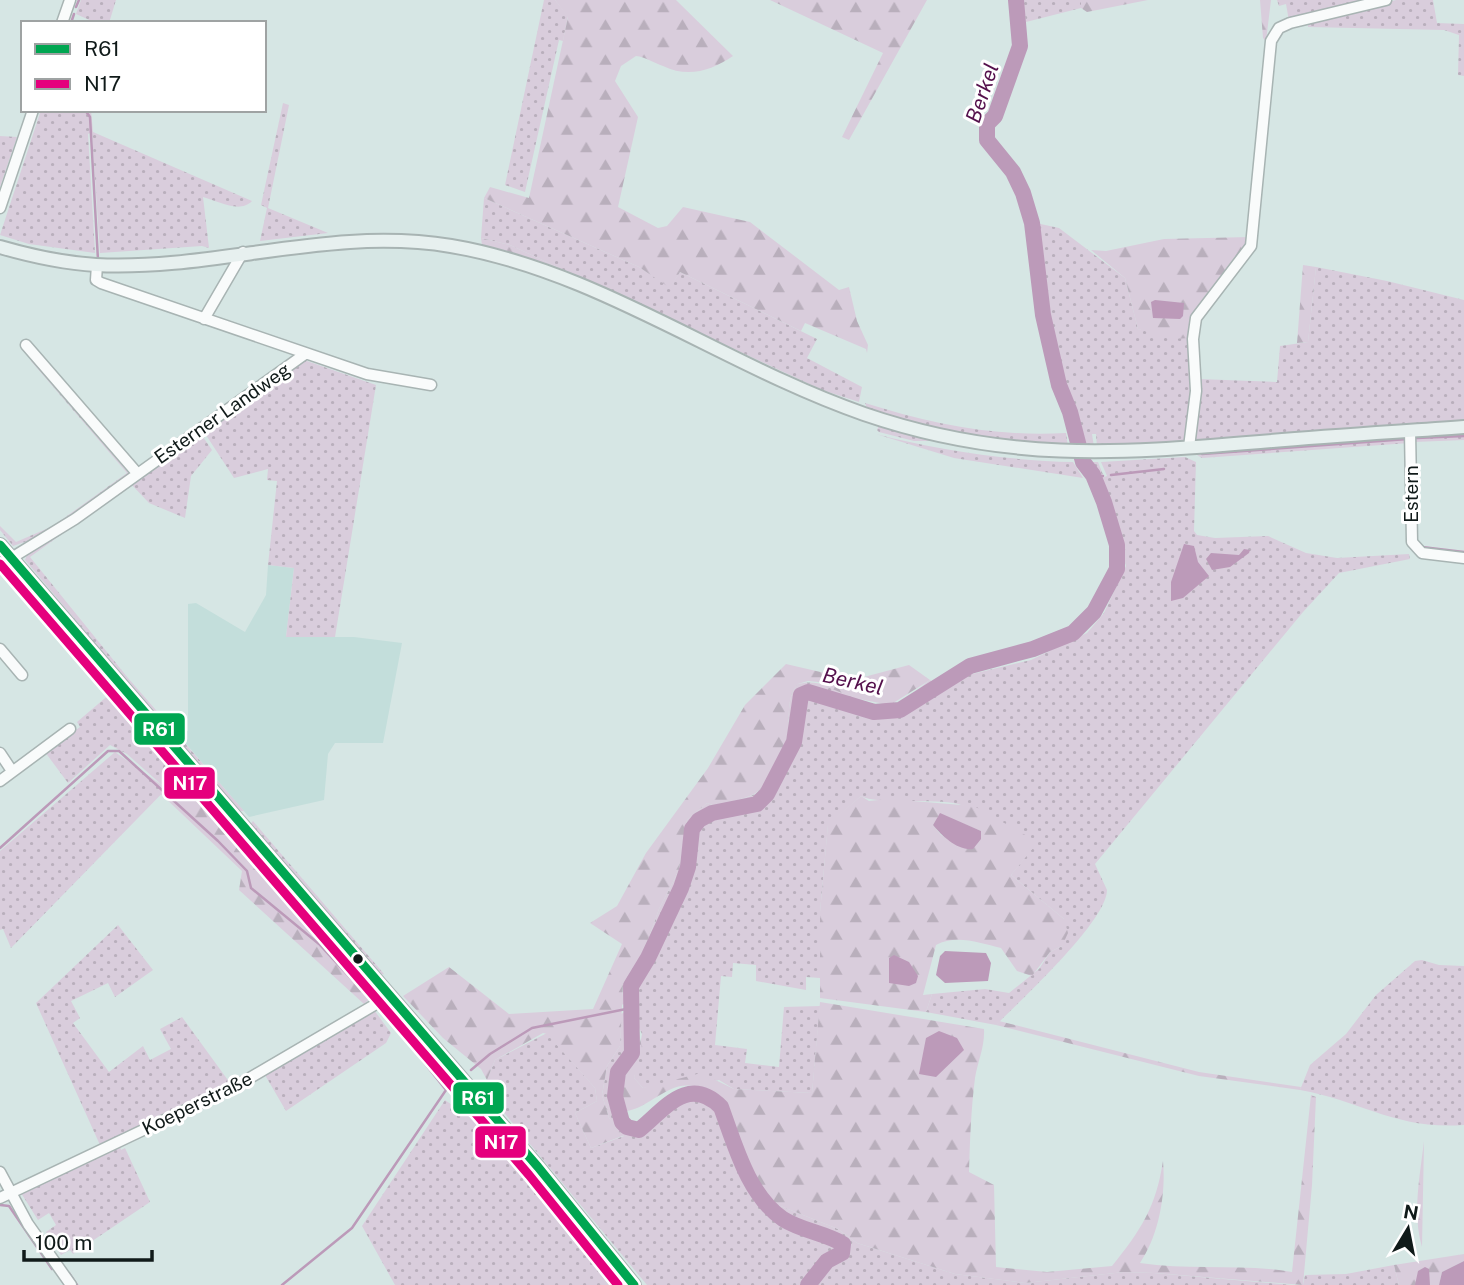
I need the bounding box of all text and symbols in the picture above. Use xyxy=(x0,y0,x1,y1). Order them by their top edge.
legend xyxy=(21,21,266,112)
text: R61 xyxy=(84,36,120,61)
water label: Berkel xyxy=(960,60,1004,126)
text: N17 xyxy=(84,71,121,96)
street label: Esterner Landweg xyxy=(150,358,294,468)
street label: Estern xyxy=(1400,465,1422,523)
water label: Berkel xyxy=(820,662,886,700)
line badge: R61 xyxy=(133,712,186,746)
text: R61 xyxy=(142,718,176,740)
line badge: N17 xyxy=(163,766,216,800)
text: N17 xyxy=(173,772,208,794)
unlabelled marker xyxy=(351,952,365,966)
street label: Koeperstraße xyxy=(138,1067,256,1139)
line badge: R61 xyxy=(452,1081,505,1115)
text: R61 xyxy=(461,1087,495,1109)
line badge: N17 xyxy=(474,1125,527,1159)
text: N17 xyxy=(484,1131,519,1153)
north arrow xyxy=(1373,1194,1443,1264)
text: N xyxy=(1402,1200,1420,1224)
scale bar xyxy=(24,1218,152,1262)
text: 100 m xyxy=(35,1230,92,1255)

